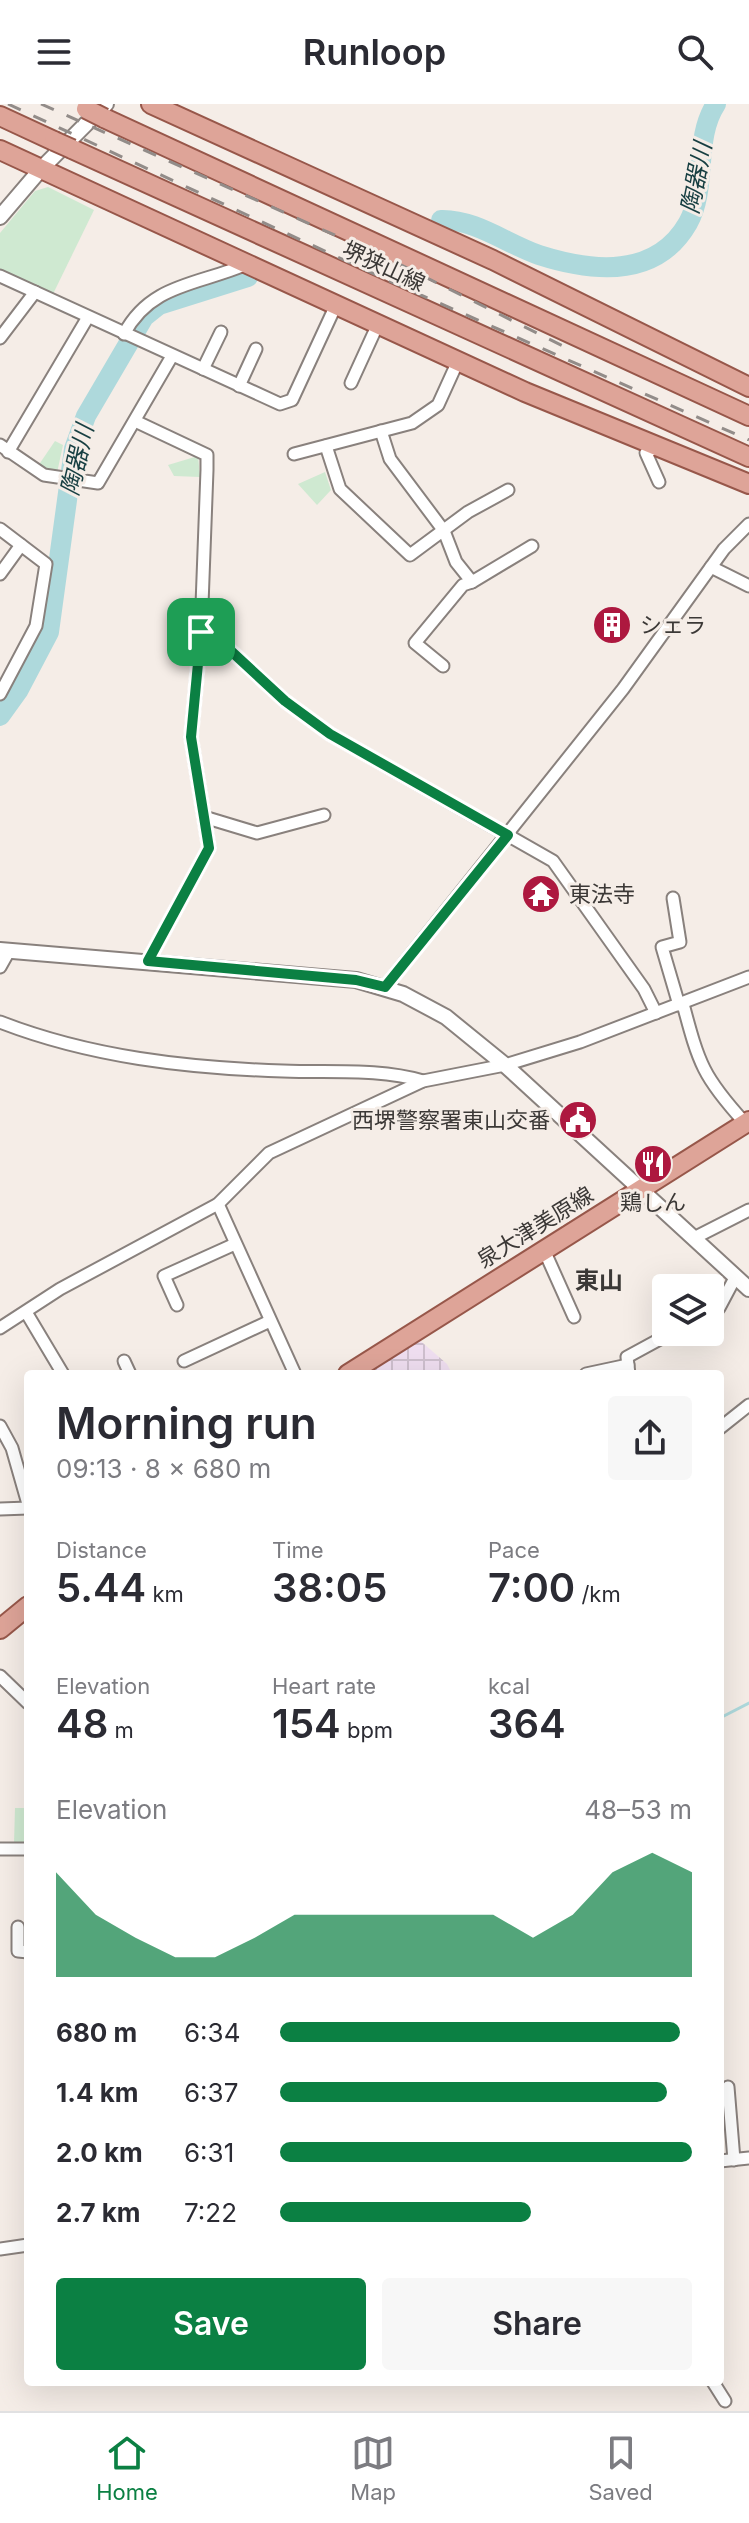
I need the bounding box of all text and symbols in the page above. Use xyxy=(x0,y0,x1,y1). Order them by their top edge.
icon: menu xyxy=(32,30,76,74)
text: Runloop xyxy=(303,30,446,74)
icon: search xyxy=(673,30,717,74)
water label: 陶器川 xyxy=(675,137,718,216)
street label: 堺狭山線 xyxy=(339,236,429,296)
water label: 陶器川 xyxy=(55,419,100,498)
pin xyxy=(167,598,235,666)
building icon: シェラ xyxy=(591,604,633,646)
icon: arrive xyxy=(179,610,223,654)
place label: シェラ xyxy=(640,612,706,638)
temple icon: 東法寺 xyxy=(520,873,562,915)
place label: 東法寺 xyxy=(569,881,635,907)
public building icon: 西堺警察署東山交番 xyxy=(557,1099,599,1141)
place label: 西堺警察署東山交番 xyxy=(352,1107,550,1133)
restaurant icon: 鶏しん xyxy=(632,1143,674,1185)
street label: 泉大津美原線 xyxy=(472,1181,598,1273)
place label: 鶏しん xyxy=(620,1189,686,1215)
district label: 東山 xyxy=(575,1266,623,1295)
map controls xyxy=(652,1274,724,1346)
button: layers xyxy=(652,1274,724,1346)
text: Morning run xyxy=(56,1396,317,1450)
button: share xyxy=(608,1396,692,1480)
text: 09:13 · 8 × 680 m xyxy=(56,1453,271,1484)
text: Distance xyxy=(56,1537,147,1563)
text: Time xyxy=(272,1537,324,1563)
text: Pace xyxy=(488,1537,540,1563)
text: 5.44 xyxy=(56,1563,146,1612)
text: 38:05 xyxy=(272,1563,387,1612)
text: 7:00 xyxy=(488,1563,575,1612)
text: km xyxy=(146,1581,184,1607)
text: /km xyxy=(575,1581,621,1607)
text: Elevation xyxy=(56,1673,150,1699)
text: Heart rate xyxy=(272,1673,376,1699)
text: kcal xyxy=(488,1673,530,1699)
text: 48 xyxy=(56,1699,108,1748)
text: 154 xyxy=(272,1699,341,1748)
text: 364 xyxy=(488,1699,566,1748)
text: m xyxy=(108,1717,134,1743)
text: bpm xyxy=(341,1717,393,1743)
text: Elevation xyxy=(56,1794,167,1825)
text: 48–53 m xyxy=(584,1794,692,1825)
text: 680 m xyxy=(56,2017,137,2048)
text: 6:34 xyxy=(184,2017,240,2048)
text: 1.4 km xyxy=(56,2077,138,2108)
text: 6:37 xyxy=(184,2077,238,2108)
text: 2.0 km xyxy=(56,2137,143,2168)
text: 6:31 xyxy=(184,2137,234,2168)
text: 2.7 km xyxy=(56,2197,141,2228)
text: 7:22 xyxy=(184,2197,237,2228)
button: Save xyxy=(56,2278,366,2370)
button: Share xyxy=(382,2278,692,2370)
tab: Home xyxy=(96,2431,158,2505)
tab: Map xyxy=(350,2431,396,2505)
tab: Saved xyxy=(588,2431,653,2505)

